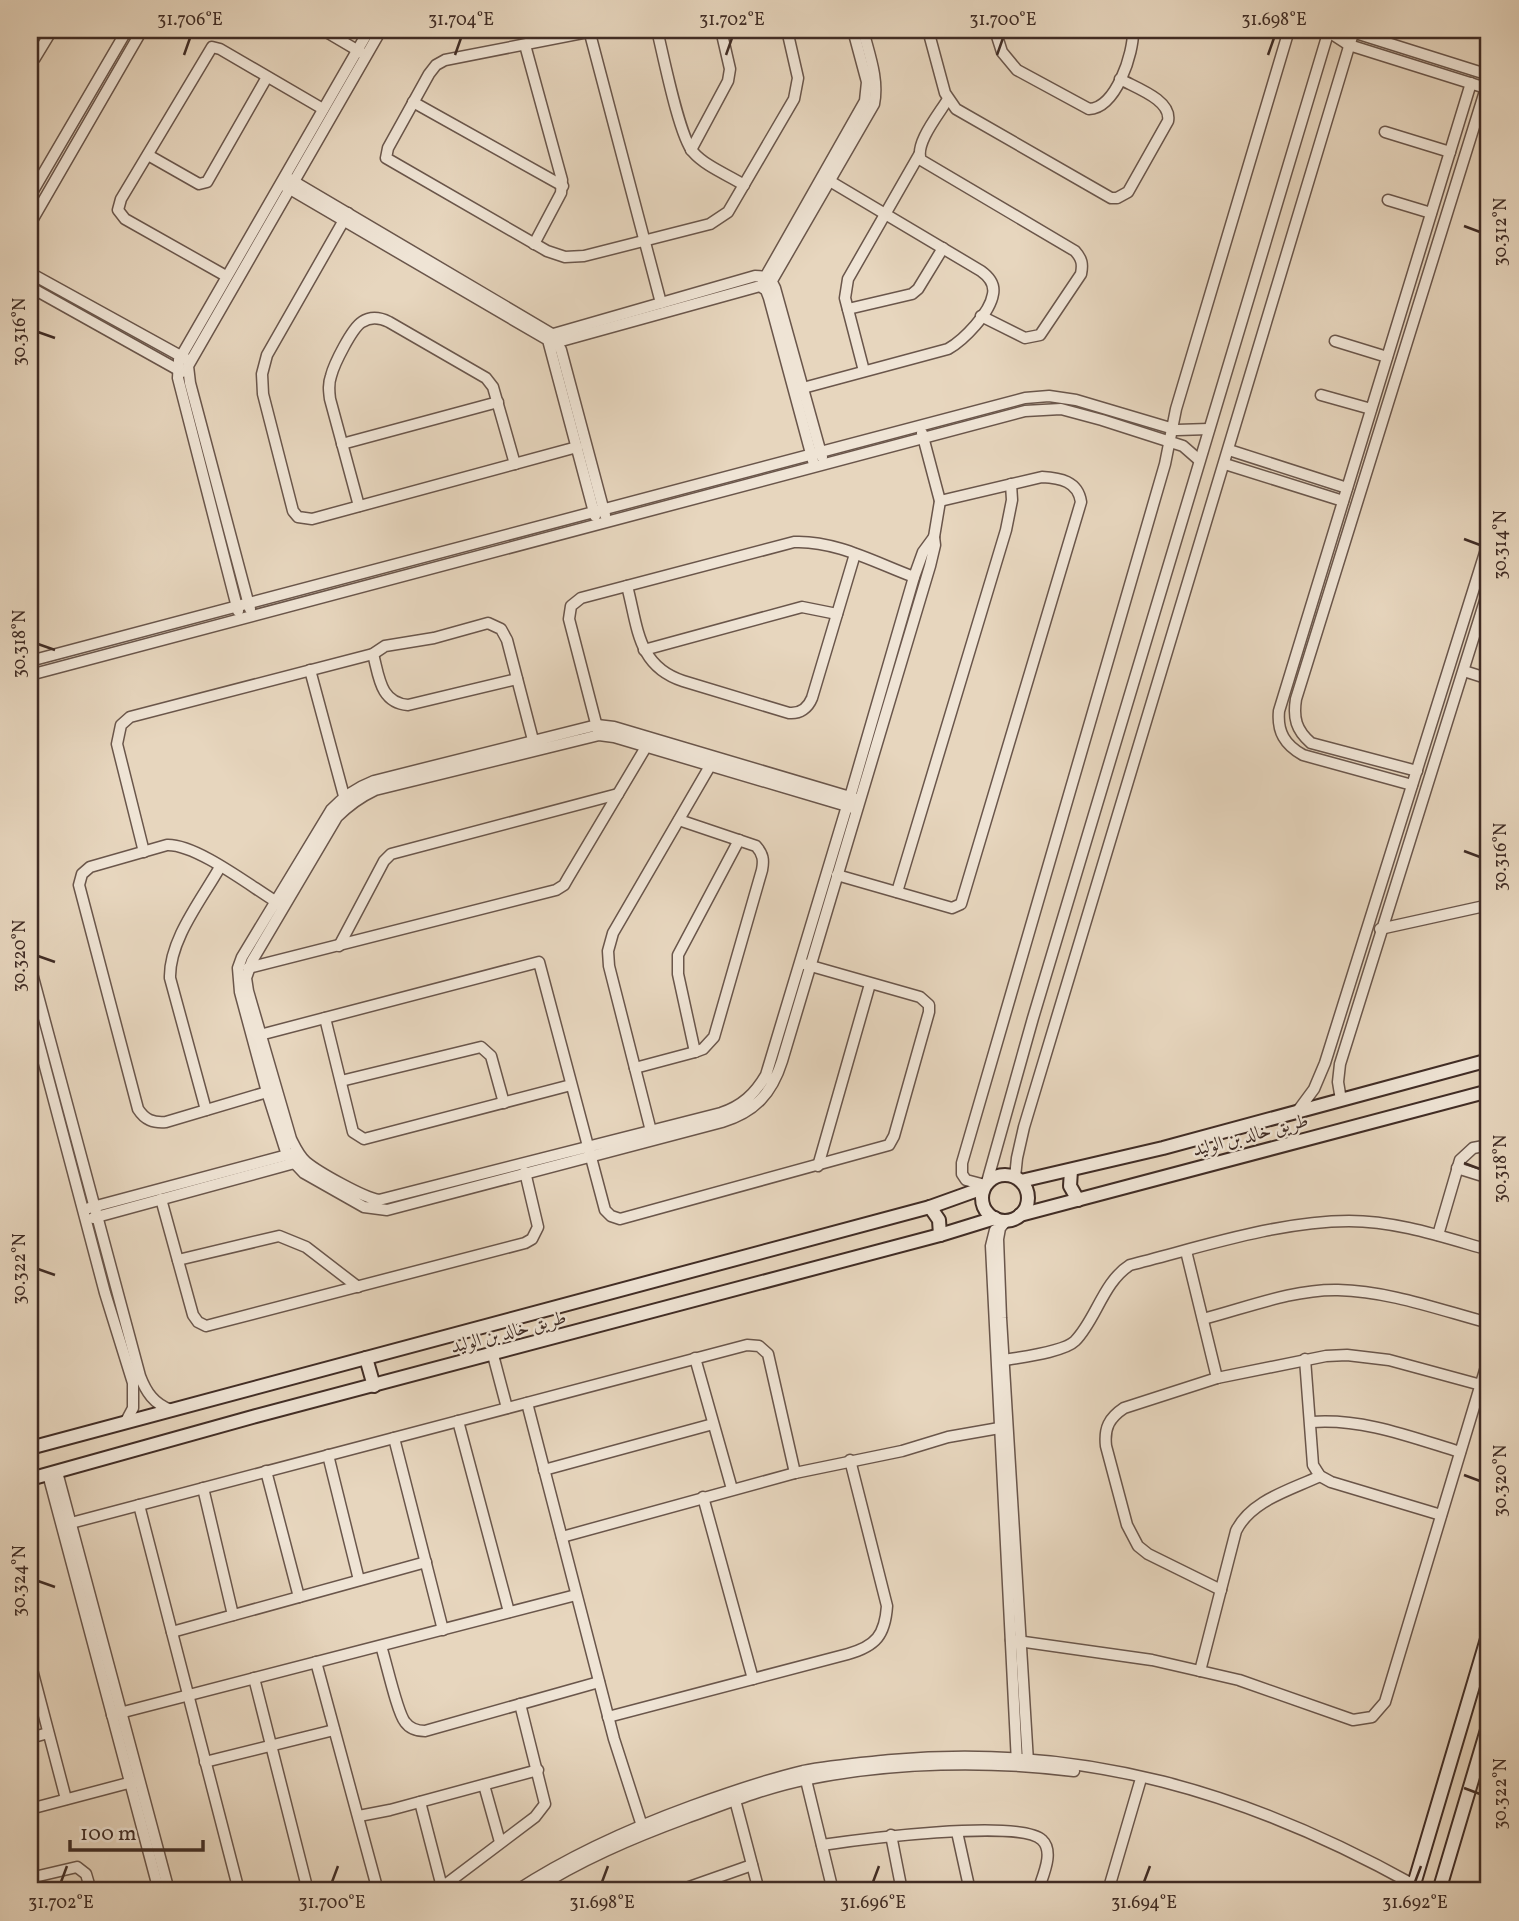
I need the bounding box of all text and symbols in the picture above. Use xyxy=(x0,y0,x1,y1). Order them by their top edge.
text: 31.706°E xyxy=(157,8,223,33)
text: 31.704°E xyxy=(428,8,494,33)
text: 31.702°E xyxy=(699,8,765,33)
text: 31.700°E xyxy=(969,8,1037,33)
text: 31.698°E xyxy=(1241,8,1307,33)
text: 30.312°N xyxy=(1489,198,1514,266)
text: 30.316°N xyxy=(8,298,33,366)
text: 30.314°N xyxy=(1489,510,1514,580)
text: 30.318°N xyxy=(8,610,33,678)
text: 30.316°N xyxy=(1489,823,1514,891)
text: 30.320°N xyxy=(8,920,33,992)
street label: طريق خالد بن الوليد xyxy=(1190,1108,1311,1164)
text: 30.318°N xyxy=(1489,1135,1514,1203)
text: 30.322°N xyxy=(8,1233,33,1305)
street label: طريق خالد بن الوليد xyxy=(448,1305,569,1361)
text: 30.320°N xyxy=(1489,1445,1514,1517)
text: 30.324°N xyxy=(8,1545,33,1617)
text: 30.322°N xyxy=(1489,1758,1514,1830)
scale bar xyxy=(70,1809,203,1853)
text: 100 m xyxy=(80,1820,137,1849)
text: 31.702°E xyxy=(28,1891,94,1916)
text: 31.700°E xyxy=(298,1891,366,1916)
text: 31.698°E xyxy=(569,1891,635,1916)
text: 31.696°E xyxy=(840,1891,906,1916)
text: 31.694°E xyxy=(1111,1891,1177,1916)
text: 31.692°E xyxy=(1382,1891,1448,1916)

